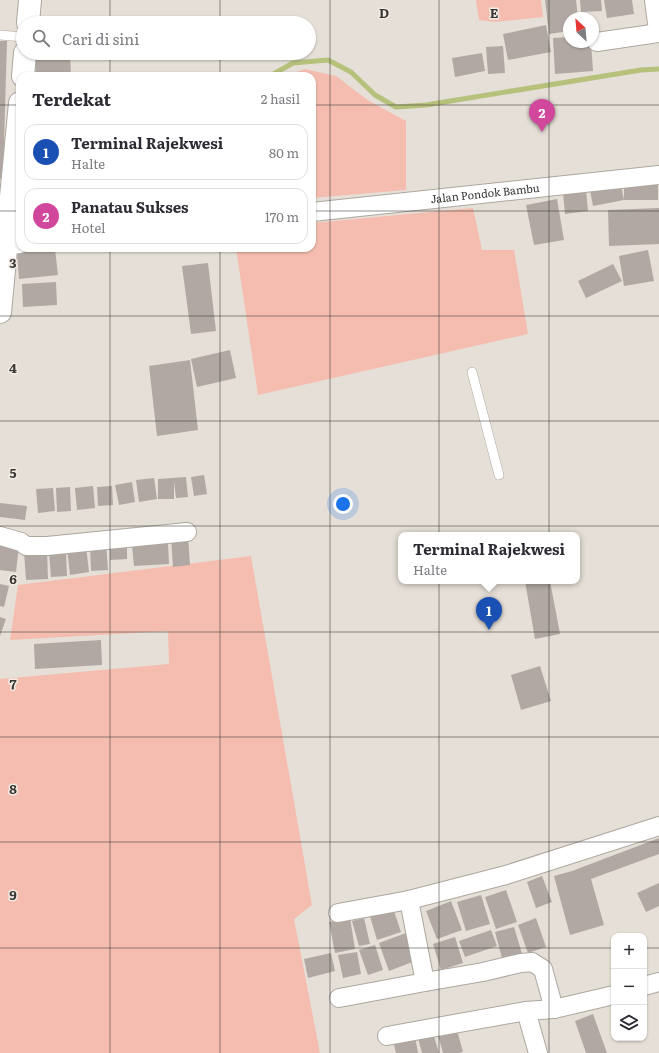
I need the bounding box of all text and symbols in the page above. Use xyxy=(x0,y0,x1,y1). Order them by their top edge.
text: D xyxy=(379,3,389,22)
text: E xyxy=(490,3,499,22)
north arrow xyxy=(563,12,599,48)
search box xyxy=(16,16,316,60)
icon: search xyxy=(30,27,52,49)
text: Cari di sini xyxy=(62,27,139,50)
text: Terdekat xyxy=(32,86,111,111)
text: 2 hasil xyxy=(261,89,300,108)
pin: 2 xyxy=(529,99,555,132)
text: Terminal Rajekwesi xyxy=(71,131,223,154)
text: 1 xyxy=(43,143,49,162)
text: 80 m xyxy=(269,143,299,162)
text: Halte xyxy=(71,154,105,173)
street label: Jalan Pondok Bambu xyxy=(430,179,540,206)
text: Panatau Sukses xyxy=(71,195,189,218)
text: 2 xyxy=(43,207,49,226)
text: 170 m xyxy=(265,207,299,226)
text: Hotel xyxy=(71,218,105,237)
text: 3 xyxy=(9,253,17,272)
text: 4 xyxy=(9,358,17,377)
text: 5 xyxy=(9,463,17,482)
your location xyxy=(333,494,353,514)
popup xyxy=(398,532,580,584)
text: Terminal Rajekwesi xyxy=(413,537,565,560)
text: Halte xyxy=(413,560,447,579)
text: 6 xyxy=(9,569,17,588)
pin: 1 xyxy=(476,597,502,630)
text: 7 xyxy=(9,674,17,693)
text: 8 xyxy=(9,779,17,798)
text: 9 xyxy=(9,885,17,904)
map controls xyxy=(611,933,647,1041)
button: + xyxy=(611,933,647,969)
button: − xyxy=(611,969,647,1005)
button: layers xyxy=(611,1005,647,1041)

